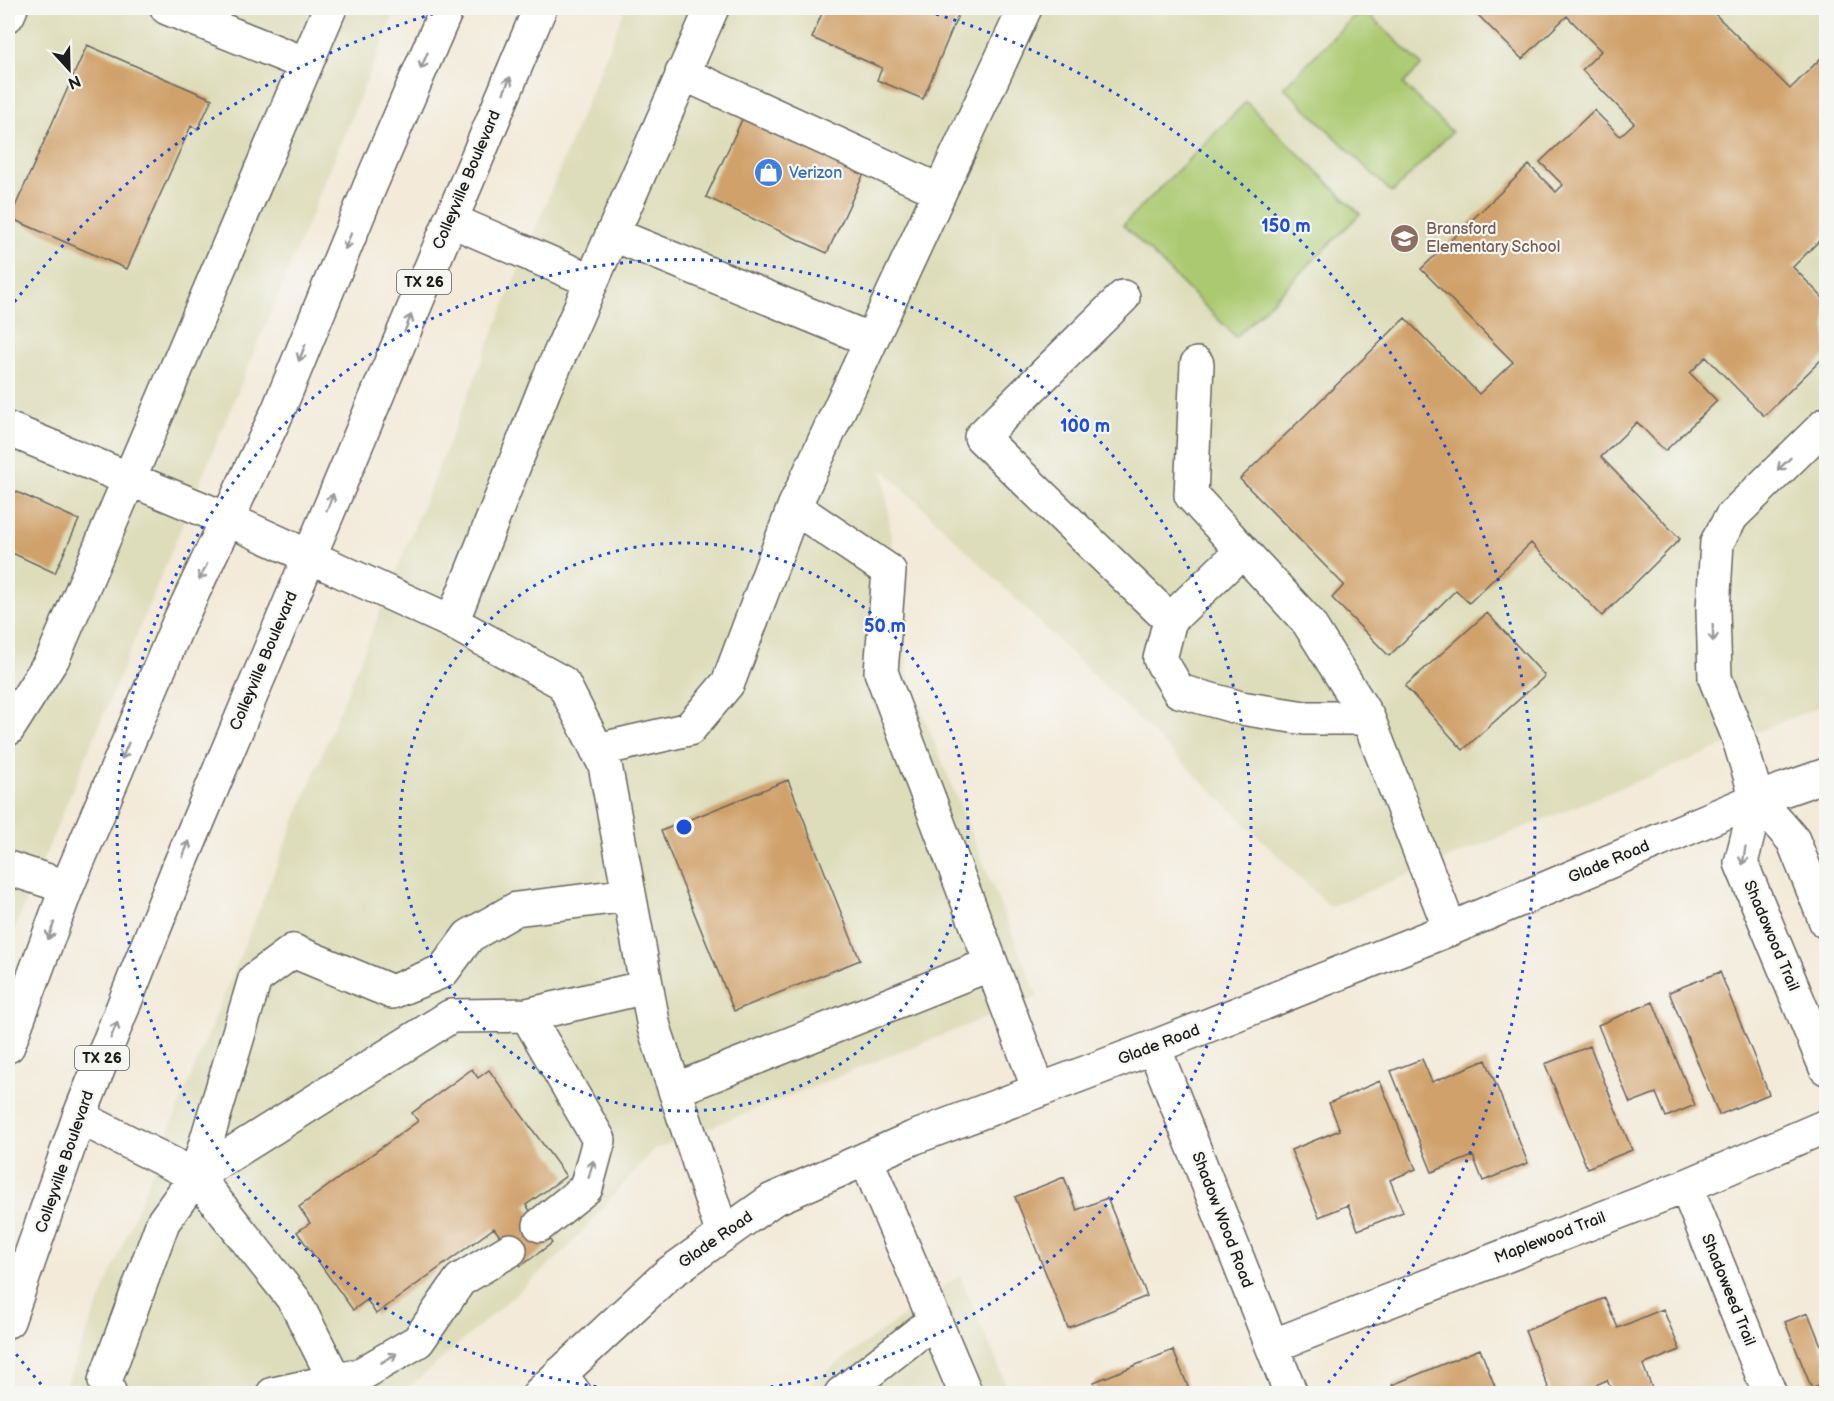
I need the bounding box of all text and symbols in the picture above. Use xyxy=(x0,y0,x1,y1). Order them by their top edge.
north arrow xyxy=(39,39,99,99)
one-way arrow xyxy=(418,52,429,70)
text: N xyxy=(65,70,83,93)
one-way arrow xyxy=(502,76,513,94)
street label: Colleyville Boulevard xyxy=(429,108,505,252)
shop icon: Verizon xyxy=(752,157,784,189)
place label: Verizon xyxy=(789,164,842,183)
text: 150 m xyxy=(1261,216,1311,237)
place label: Bransford Elementary School xyxy=(1426,220,1560,257)
school or university icon: Bransford Elementary School xyxy=(1389,222,1421,254)
one-way arrow xyxy=(342,231,353,249)
road number: TX 26 xyxy=(397,270,451,294)
one-way arrow xyxy=(403,315,414,333)
one-way arrow xyxy=(296,343,307,362)
text: 100 m xyxy=(1060,416,1110,437)
one-way arrow xyxy=(1777,457,1792,471)
one-way arrow xyxy=(325,493,336,512)
one-way arrow xyxy=(197,563,209,581)
street label: Colleyville Boulevard xyxy=(226,589,302,733)
text: 50 m xyxy=(864,616,906,637)
one-way arrow xyxy=(1708,623,1719,643)
one-way arrow xyxy=(119,741,130,759)
centre of rings xyxy=(674,817,694,837)
street label: Glade Road xyxy=(1566,836,1652,888)
one-way arrow xyxy=(181,840,192,858)
one-way arrow xyxy=(1739,846,1750,865)
street label: Shadowood Trail xyxy=(1739,878,1803,994)
one-way arrow xyxy=(44,921,55,940)
one-way arrow xyxy=(109,1021,120,1040)
street label: Glade Road xyxy=(1115,1021,1203,1069)
road number: TX 26 xyxy=(75,1046,129,1070)
street label: Colleyville Boulevard xyxy=(32,1088,98,1236)
street label: Shadow Wood Road xyxy=(1187,1149,1257,1291)
one-way arrow xyxy=(586,1160,598,1179)
street label: Glade Road xyxy=(675,1208,757,1272)
street label: Maplewood Trail xyxy=(1492,1208,1608,1268)
street label: Shadoweed Trail xyxy=(1697,1231,1759,1349)
one-way arrow xyxy=(380,1352,397,1364)

